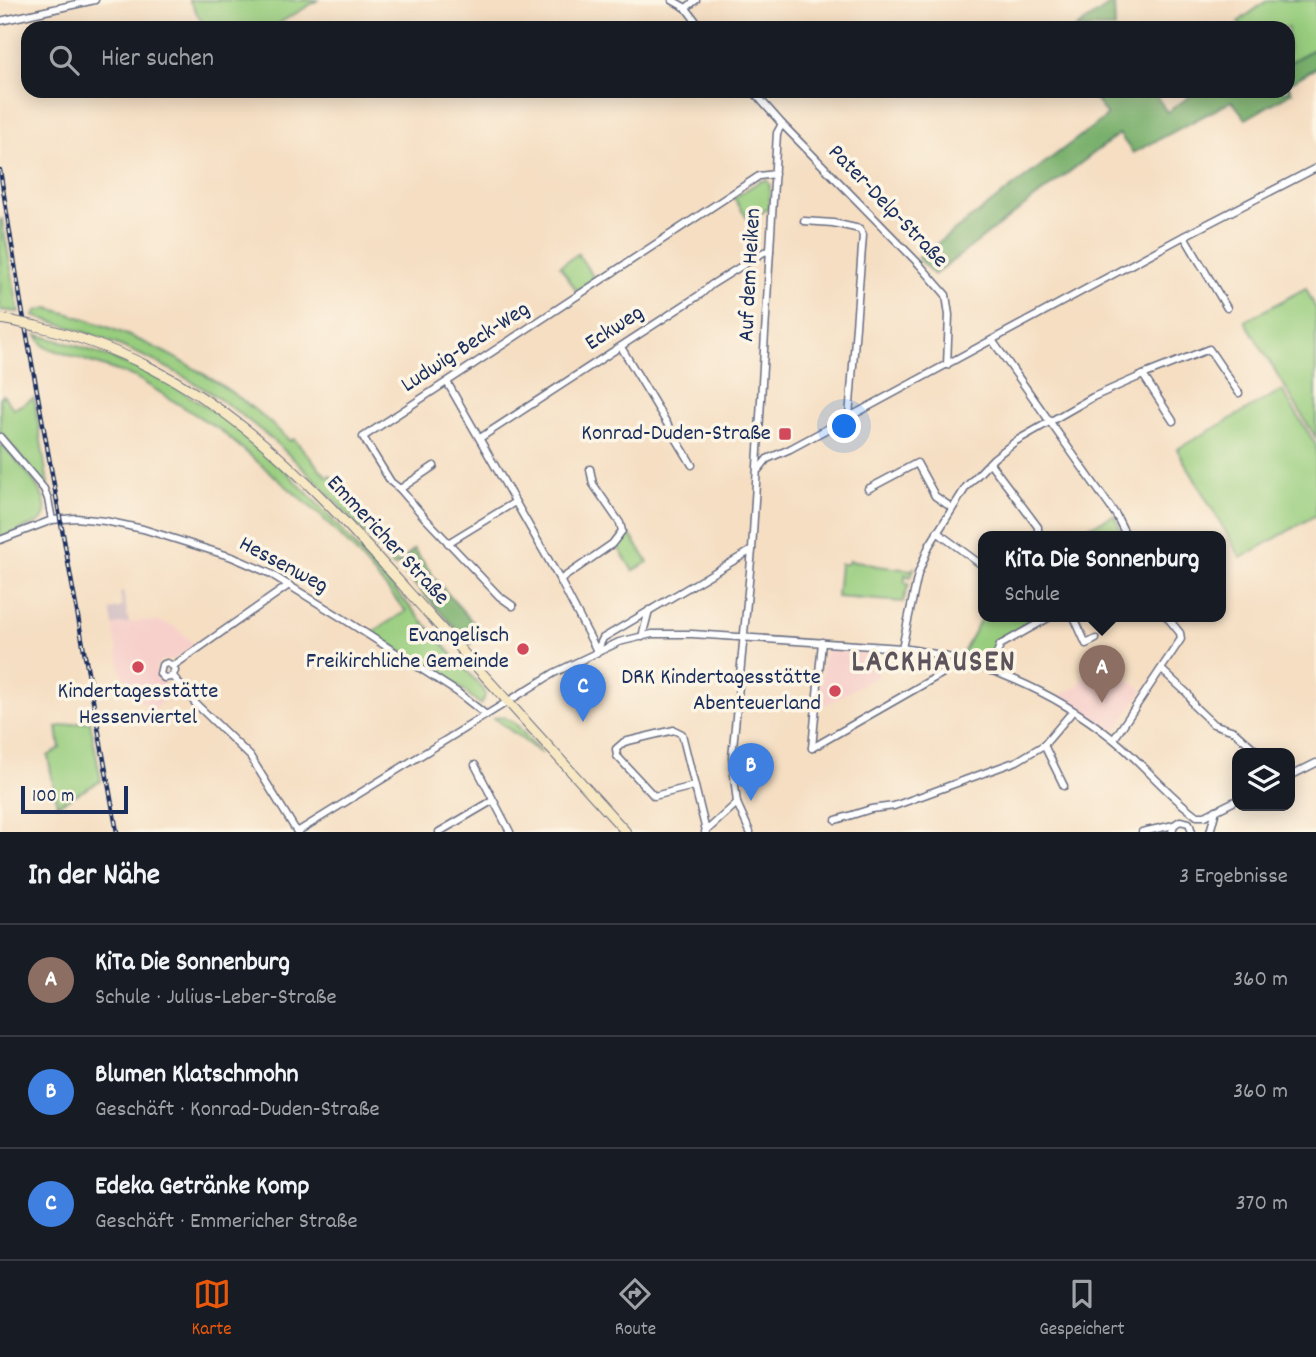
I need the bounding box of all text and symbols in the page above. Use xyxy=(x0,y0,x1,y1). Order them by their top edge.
search box xyxy=(21,21,1295,98)
icon: search xyxy=(45,41,83,79)
text: Hier suchen xyxy=(101,41,214,78)
street label: Pater-Delp-Straße xyxy=(819,138,955,276)
street label: Auf dem Heiken xyxy=(731,207,771,343)
street label: Ludwig-Beck-Weg xyxy=(395,294,537,402)
street label: Eckweg xyxy=(579,298,651,360)
your location xyxy=(827,409,861,443)
place label: Konrad-Duden-Straße xyxy=(581,418,771,451)
marker: Konrad-Duden-Straße xyxy=(777,426,793,442)
street label: Emmericher Straße xyxy=(318,468,456,614)
street label: Hessenweg xyxy=(232,529,334,603)
popup xyxy=(978,531,1226,622)
text: KiTa Die Sonnenburg xyxy=(1005,542,1199,579)
text: Schule xyxy=(1005,579,1060,612)
place label: Evangelisch Freikirchliche Gemeinde xyxy=(306,620,509,679)
marker: Evangelisch Freikirchliche Gemeinde xyxy=(515,641,531,657)
district label: LACKHAUSEN xyxy=(851,643,1017,686)
pin: A xyxy=(1079,645,1125,703)
marker: Kindertagesstätte Hessenviertel xyxy=(130,659,146,675)
place label: DRK Kindertagesstätte Abenteuerland xyxy=(621,662,821,721)
pin: C xyxy=(560,664,606,722)
place label: Kindertagesstätte Hessenviertel xyxy=(58,676,218,735)
marker: DRK Kindertagesstätte Abenteuerland xyxy=(827,683,843,699)
pin: B xyxy=(728,743,774,801)
map controls xyxy=(1232,748,1295,811)
button: layers xyxy=(1232,748,1295,811)
scale bar xyxy=(21,783,128,815)
text: 100 m xyxy=(32,784,74,811)
text: In der Nähe xyxy=(28,856,160,899)
text: 3 Ergebnisse xyxy=(1179,861,1288,894)
text: KiTa Die Sonnenburg xyxy=(95,945,290,982)
text: A xyxy=(45,964,57,997)
text: 360 m xyxy=(1233,964,1288,997)
text: Schule · Julius-Leber-Straße xyxy=(95,982,337,1015)
text: Blumen Klatschmohn xyxy=(95,1057,299,1094)
text: B xyxy=(46,1076,56,1109)
text: 360 m xyxy=(1233,1076,1288,1109)
text: Geschäft · Konrad-Duden-Straße xyxy=(95,1094,380,1127)
text: Edeka Getränke Komp xyxy=(95,1169,310,1206)
text: C xyxy=(45,1188,57,1221)
text: 370 m xyxy=(1235,1188,1288,1221)
text: Geschäft · Emmericher Straße xyxy=(95,1206,358,1239)
tab: Karte xyxy=(192,1275,232,1344)
tab: Route xyxy=(615,1275,656,1344)
tab: Gespeichert xyxy=(1039,1275,1124,1344)

